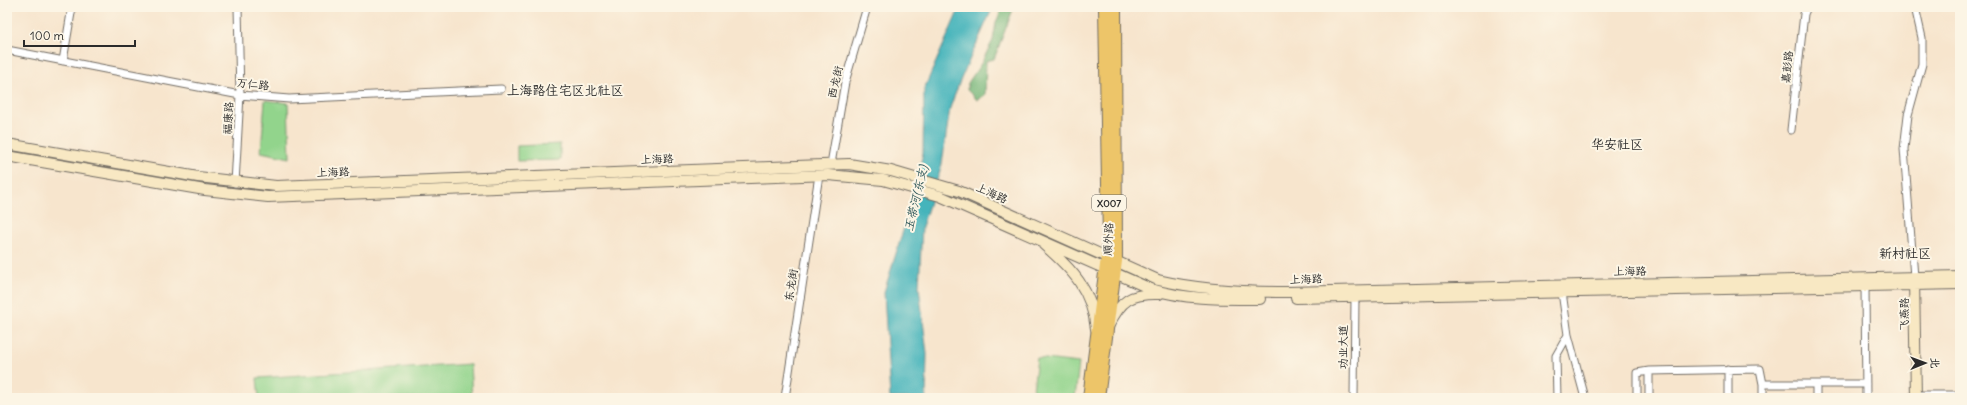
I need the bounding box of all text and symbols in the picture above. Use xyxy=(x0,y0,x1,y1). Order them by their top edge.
scale bar xyxy=(24,22,135,48)
text: 100 m xyxy=(30,28,64,43)
street label: 嘉彭路 xyxy=(1778,50,1796,84)
street label: 西龙街 xyxy=(824,63,846,100)
street label: 万仁路 xyxy=(236,75,270,93)
district label: 上海路住宅区北社区 xyxy=(506,82,624,99)
street label: 福康路 xyxy=(220,101,236,135)
district label: 华安社区 xyxy=(1591,136,1643,153)
street label: 上海路 xyxy=(640,151,674,167)
water label: 玉带河(东支) xyxy=(901,162,931,232)
street label: 上海路 xyxy=(316,164,350,180)
street label: 上海路 xyxy=(974,180,1010,206)
road number: X007 xyxy=(1092,195,1126,211)
street label: 顺外路 xyxy=(1100,222,1116,256)
district label: 新村社区 xyxy=(1879,245,1931,262)
street label: 上海路 xyxy=(1613,264,1647,278)
street label: 东龙街 xyxy=(782,267,801,302)
street label: 上海路 xyxy=(1289,271,1323,287)
street label: 飞燕路 xyxy=(1897,298,1911,331)
street label: 功业大道 xyxy=(1336,325,1350,369)
north arrow xyxy=(1905,343,1945,383)
text: 北 xyxy=(1928,357,1942,368)

